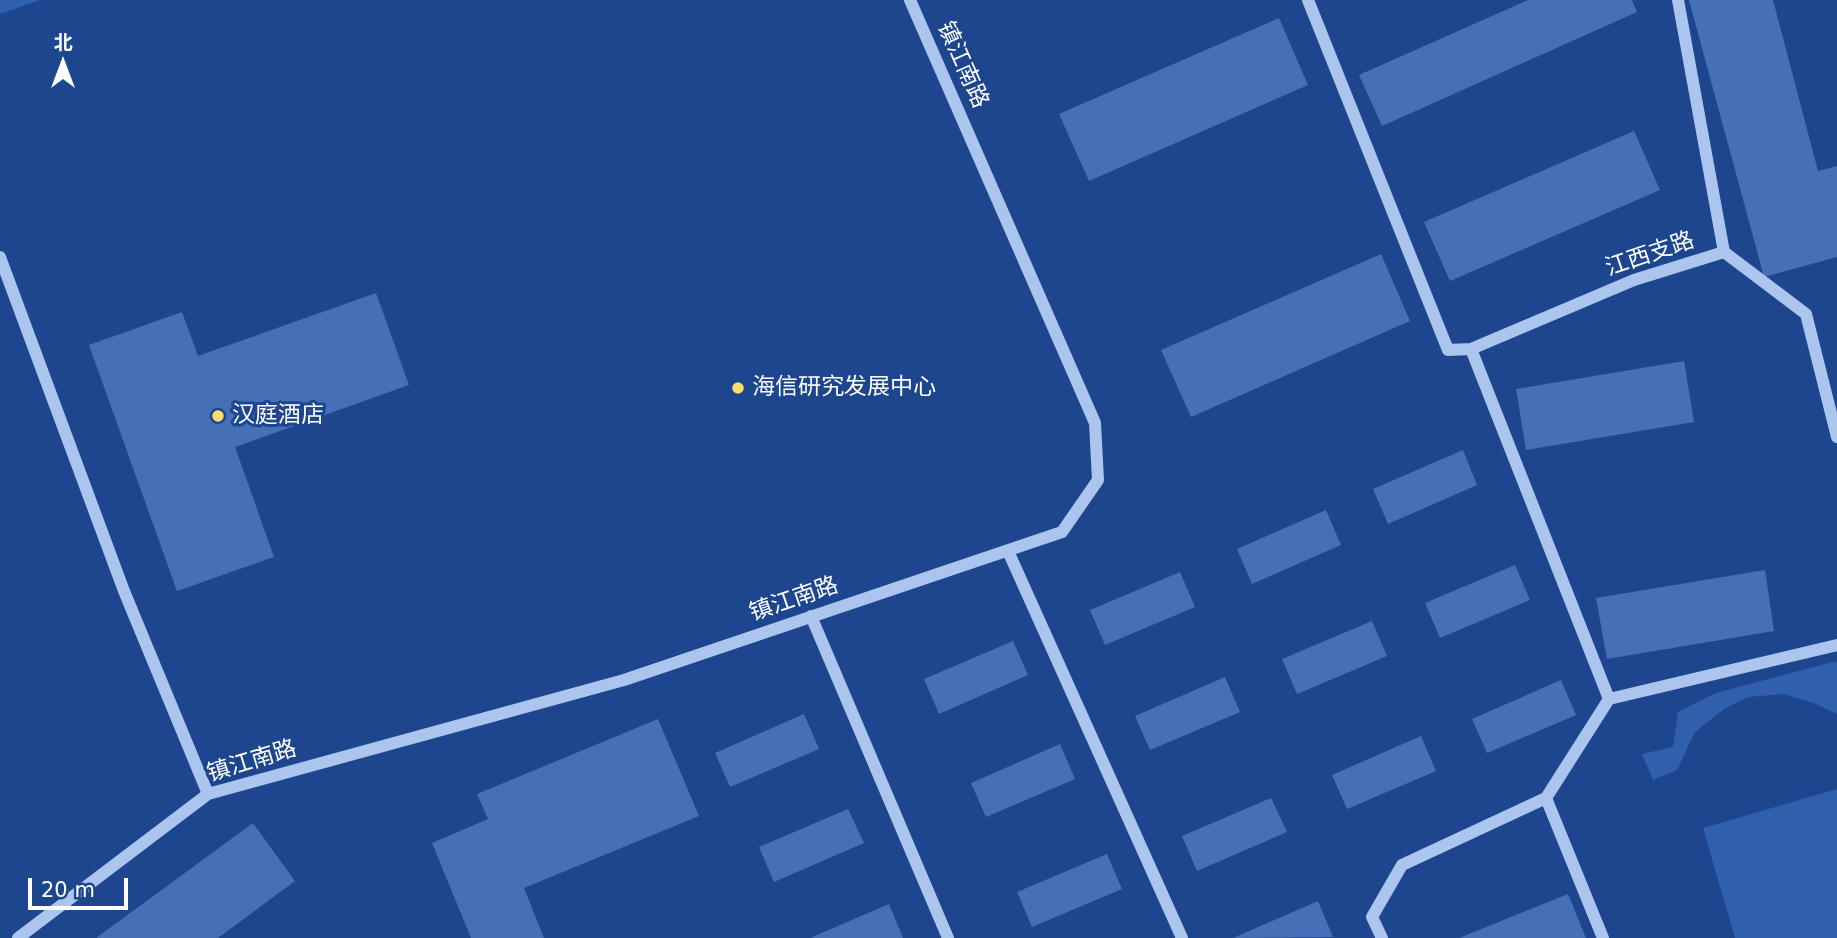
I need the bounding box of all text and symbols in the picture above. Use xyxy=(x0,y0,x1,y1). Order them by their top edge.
street label: 镇江南路 xyxy=(931,17,993,113)
north arrow xyxy=(28,28,98,98)
text: 北 xyxy=(53,31,73,53)
street label: 江西支路 xyxy=(1602,227,1698,283)
place label: 海信研究发展中心 xyxy=(752,374,936,402)
marker: 海信研究发展中心 xyxy=(730,380,746,396)
place label: 汉庭酒店 xyxy=(232,402,324,430)
marker: 汉庭酒店 xyxy=(210,408,226,424)
street label: 镇江南路 xyxy=(746,572,842,628)
street label: 镇江南路 xyxy=(204,735,300,789)
scale bar xyxy=(32,864,131,908)
text: 20 m xyxy=(41,878,95,902)

